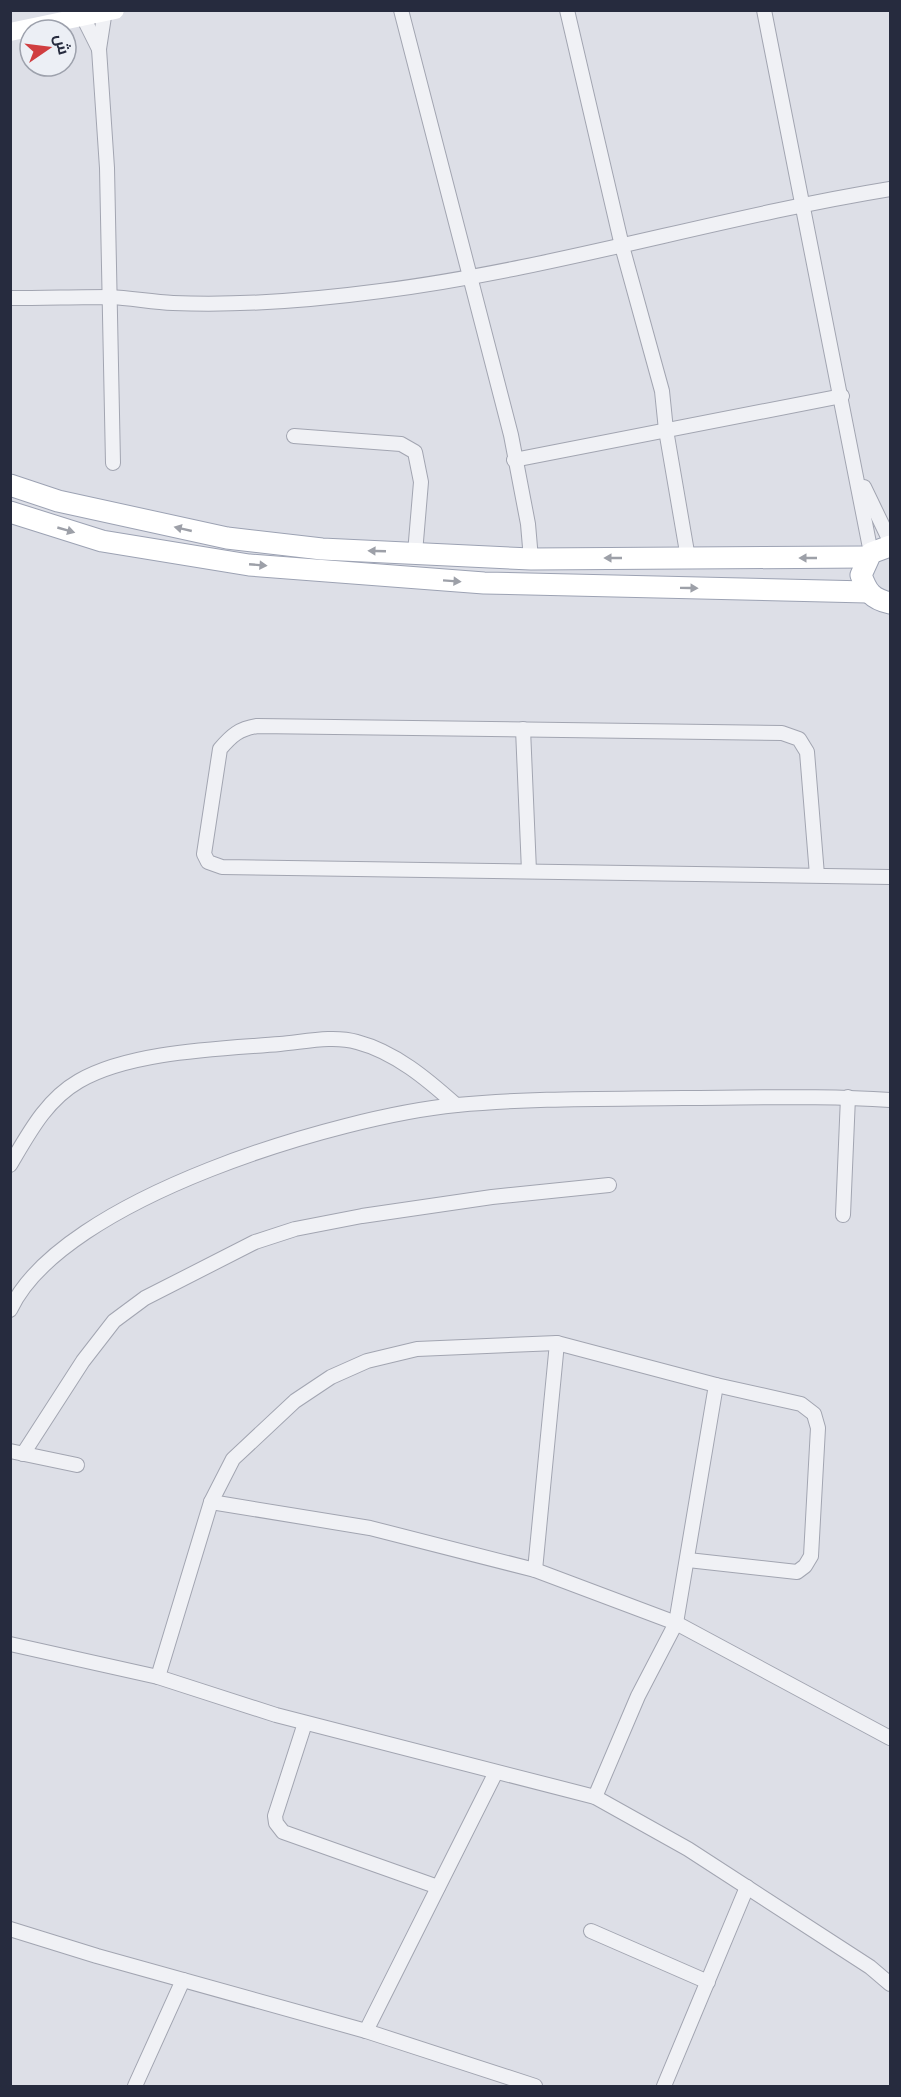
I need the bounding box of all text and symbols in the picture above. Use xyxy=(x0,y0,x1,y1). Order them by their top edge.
north arrow xyxy=(18,18,78,78)
text: ش xyxy=(50,32,75,57)
one-way arrow xyxy=(174,523,192,533)
one-way arrow xyxy=(57,526,75,535)
one-way arrow xyxy=(367,547,386,556)
one-way arrow xyxy=(604,553,623,563)
one-way arrow xyxy=(799,553,818,563)
one-way arrow xyxy=(248,560,267,570)
one-way arrow xyxy=(443,576,462,586)
one-way arrow xyxy=(679,584,698,593)

